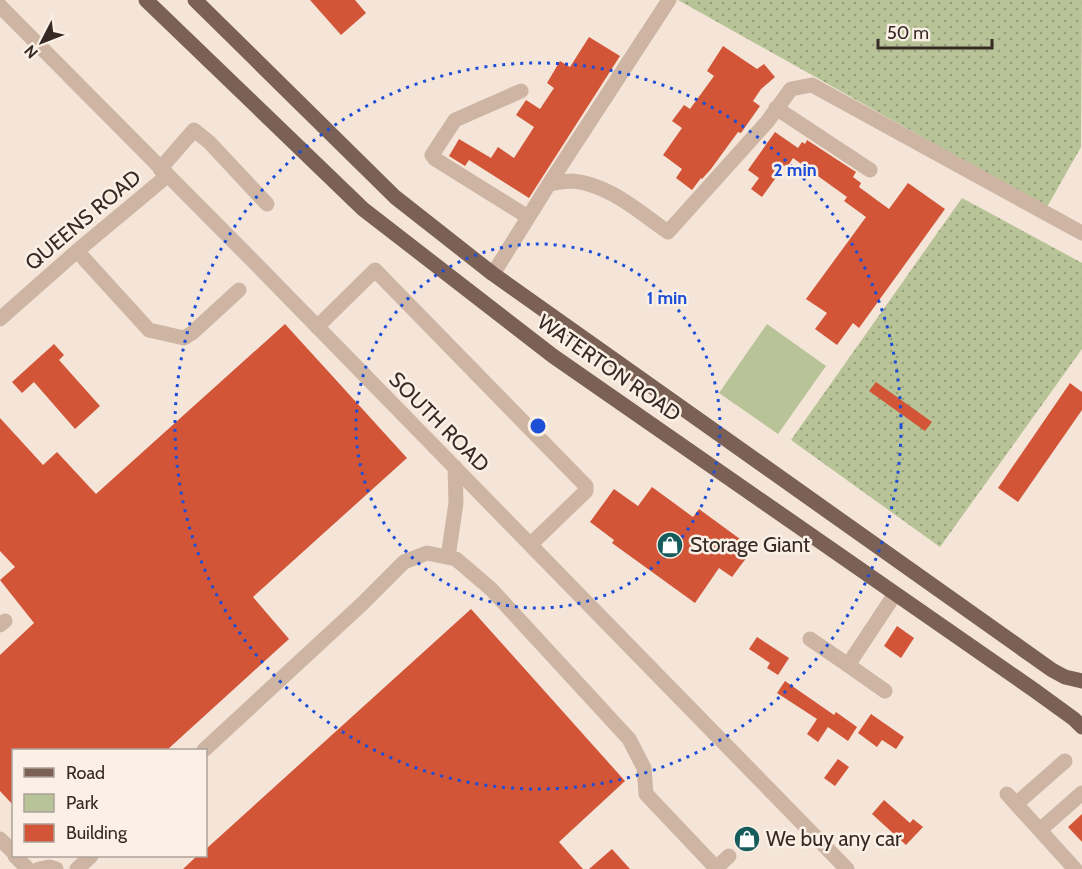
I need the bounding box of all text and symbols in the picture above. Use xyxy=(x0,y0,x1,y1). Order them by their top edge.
north arrow xyxy=(12,12,72,72)
scale bar xyxy=(878,12,992,50)
text: 50 m xyxy=(887,22,929,44)
text: N xyxy=(20,41,42,62)
text: 2 min xyxy=(773,159,817,181)
street label: QUEENS ROAD xyxy=(20,164,146,275)
text: 1 min xyxy=(647,287,687,309)
street label: WATERTON ROAD xyxy=(533,309,686,426)
street label: SOUTH ROAD xyxy=(384,366,495,477)
centre of rings xyxy=(528,416,548,436)
shop icon: Storage Giant xyxy=(655,530,685,560)
place label: Storage Giant xyxy=(690,532,810,557)
legend xyxy=(12,749,207,857)
text: Road xyxy=(66,762,105,784)
text: Park xyxy=(66,792,99,814)
text: Building xyxy=(66,822,128,844)
shop icon: We buy any car xyxy=(732,824,762,854)
place label: We buy any car xyxy=(766,826,902,851)

